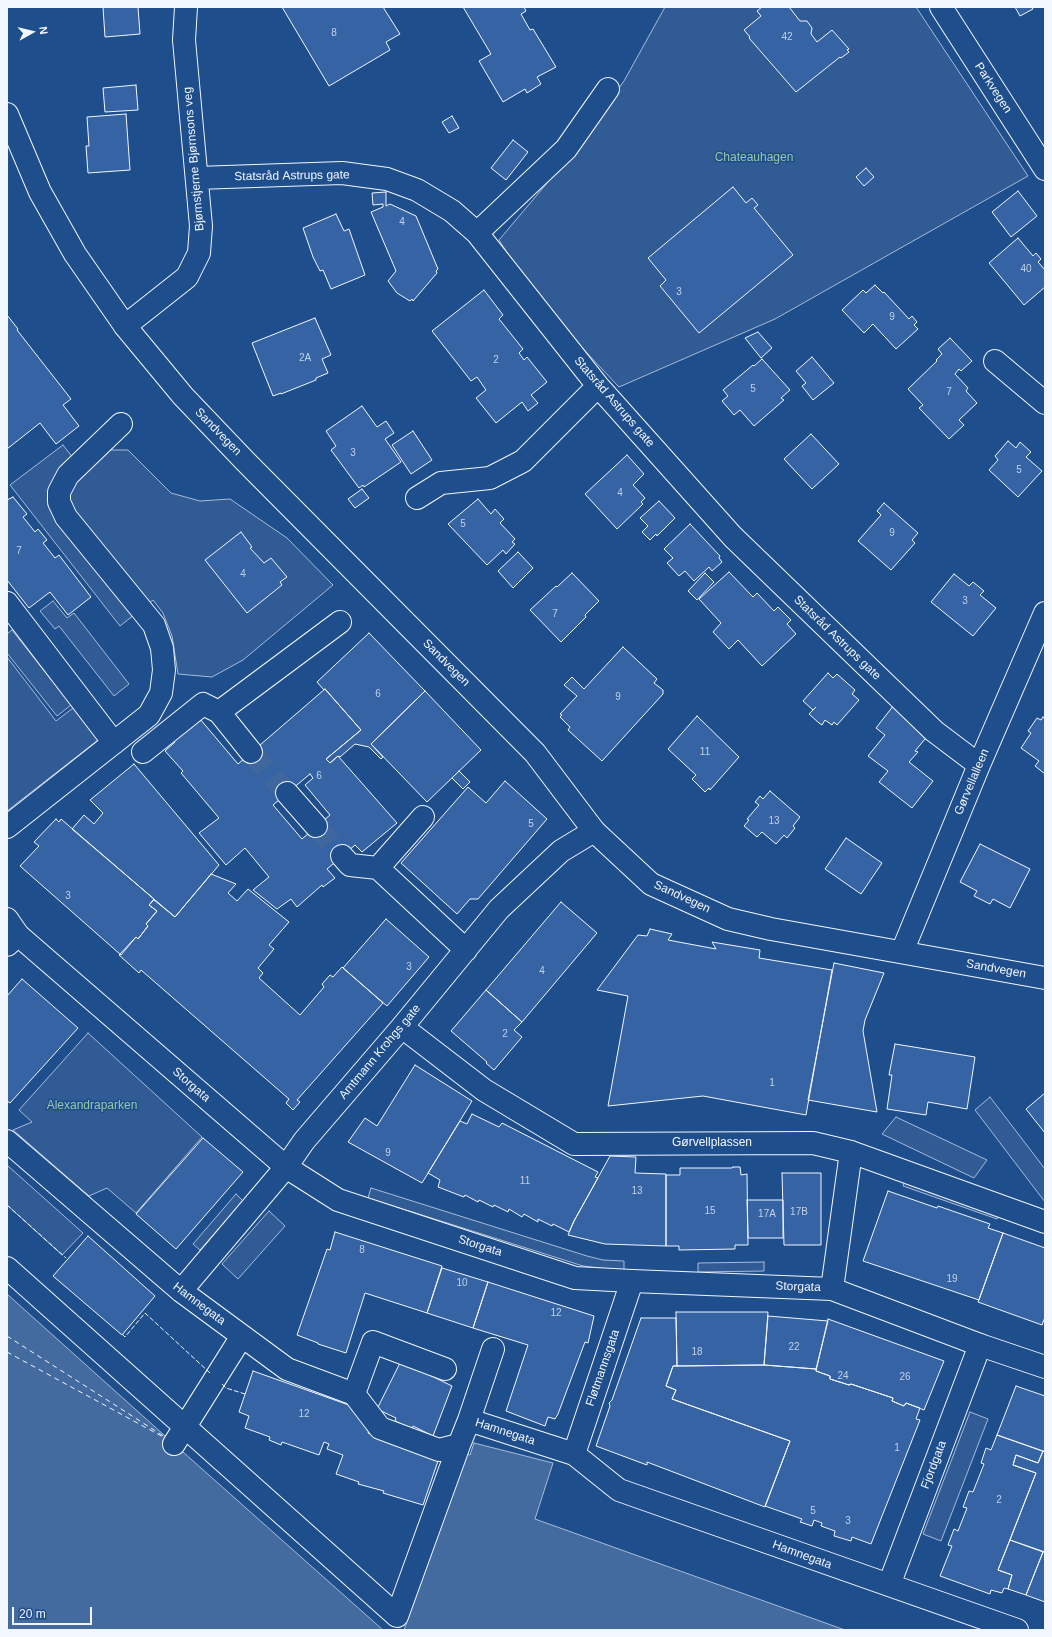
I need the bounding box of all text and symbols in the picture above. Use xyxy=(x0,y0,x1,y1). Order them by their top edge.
north arrow xyxy=(12,12,52,52)
text: N xyxy=(37,26,50,35)
house number: 8 xyxy=(331,27,337,39)
house number: 42 xyxy=(781,31,793,43)
street label: Parkvegen xyxy=(971,60,1015,116)
street label: Bjørnstjerne Bjørnsons veg xyxy=(181,86,207,232)
park label: Chateauhagen xyxy=(715,151,793,165)
street label: Statsråd Astrups gate xyxy=(234,168,350,184)
house number: 4 xyxy=(399,216,405,228)
house number: 40 xyxy=(1020,263,1032,275)
house number: 3 xyxy=(676,286,682,298)
house number: 9 xyxy=(889,311,895,323)
house number: 2A xyxy=(299,352,311,364)
house number: 2 xyxy=(493,354,499,366)
street label: Statsråd Astrups gate xyxy=(571,354,657,450)
house number: 5 xyxy=(750,383,756,395)
house number: 7 xyxy=(946,386,952,398)
street label: Sandvegen xyxy=(192,405,244,459)
house number: 3 xyxy=(350,447,356,459)
house number: 5 xyxy=(1016,464,1022,476)
house number: 4 xyxy=(617,487,623,499)
house number: 5 xyxy=(460,518,466,530)
house number: 9 xyxy=(889,527,895,539)
house number: 7 xyxy=(16,545,22,557)
house number: 4 xyxy=(240,568,246,580)
street label: Statsråd Astrups gate xyxy=(790,593,884,683)
house number: 3 xyxy=(962,595,968,607)
house number: 7 xyxy=(552,608,558,620)
street label: Sandvegen xyxy=(419,636,473,690)
house number: 6 xyxy=(375,688,381,700)
house number: 9 xyxy=(615,691,621,703)
house number: 11 xyxy=(700,746,710,758)
street label: Gørvellalleen xyxy=(952,747,992,817)
house number: 6 xyxy=(316,770,322,782)
house number: 13 xyxy=(768,815,780,827)
house number: 5 xyxy=(528,818,534,830)
street label: Sandvegen xyxy=(651,878,713,916)
house number: 3 xyxy=(65,890,71,902)
street label: Sandvegen xyxy=(965,957,1027,981)
house number: 3 xyxy=(406,961,412,973)
house number: 4 xyxy=(539,965,545,977)
street label: Amtmann Krohgs gate xyxy=(336,1002,424,1102)
house number: 2 xyxy=(502,1028,508,1040)
street label: Storgata xyxy=(169,1065,213,1105)
house number: 1 xyxy=(769,1077,775,1089)
park label: Alexandraparken xyxy=(47,1099,137,1113)
street label: Gørvellplassen xyxy=(672,1136,752,1150)
house number: 9 xyxy=(385,1147,391,1159)
house number: 11 xyxy=(520,1175,530,1187)
house number: 13 xyxy=(631,1185,643,1197)
house number: 15 xyxy=(704,1205,716,1217)
house number: 17B xyxy=(790,1206,808,1218)
house number: 17A xyxy=(758,1208,776,1220)
street label: Storgata xyxy=(456,1232,504,1260)
house number: 8 xyxy=(359,1244,365,1256)
house number: 19 xyxy=(946,1273,958,1285)
house number: 10 xyxy=(456,1277,468,1289)
street label: Storgata xyxy=(775,1279,821,1295)
street label: Hamnegata xyxy=(170,1280,228,1328)
house number: 12 xyxy=(550,1307,562,1319)
street label: Fløtmannsgata xyxy=(583,1328,623,1408)
house number: 22 xyxy=(788,1341,800,1353)
house number: 18 xyxy=(691,1346,703,1358)
house number: 24 xyxy=(837,1370,849,1382)
house number: 26 xyxy=(899,1371,911,1383)
house number: 12 xyxy=(298,1408,310,1420)
street label: Hamnegata xyxy=(473,1416,537,1448)
street label: Fjordgata xyxy=(918,1439,950,1491)
house number: 1 xyxy=(894,1442,900,1454)
house number: 2 xyxy=(996,1494,1002,1506)
house number: 5 xyxy=(810,1505,816,1517)
house number: 3 xyxy=(845,1515,851,1527)
street label: Hamnegata xyxy=(770,1538,834,1572)
scale bar xyxy=(14,1599,94,1625)
text: 20 m xyxy=(19,1607,46,1621)

